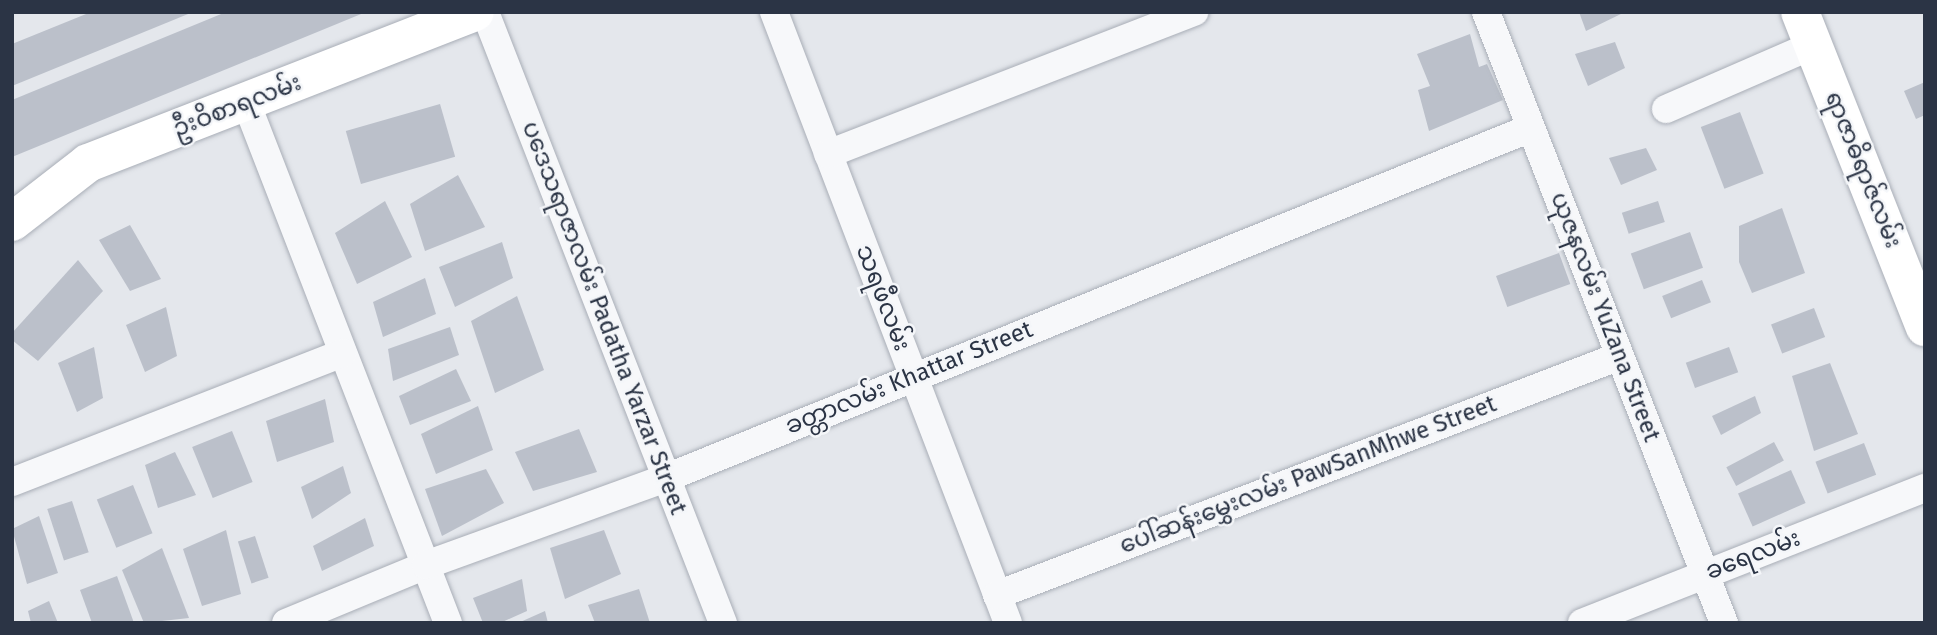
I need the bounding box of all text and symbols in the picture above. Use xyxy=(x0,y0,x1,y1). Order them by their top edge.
street label: ဦးဝိစာရလမ်း xyxy=(169,68,305,144)
street label: ရာဇာဓိရာဇ်လမ်း xyxy=(1818,87,1908,253)
street label: ပဒေသရာဇာလမ်း Padatha Yarzar Street xyxy=(516,117,692,519)
street label: ယုဇနလမ်း YuZana Street xyxy=(1544,188,1666,446)
street label: သရဖီလမ်း xyxy=(850,241,916,355)
street label: ခတ္တာလမ်း Khattar Street xyxy=(781,315,1037,441)
street label: ပေါ်ဆန်းမွှေးလမ်း PawSanMhwe Street xyxy=(1116,390,1500,560)
street label: ခရေလမ်း xyxy=(1702,524,1804,586)

